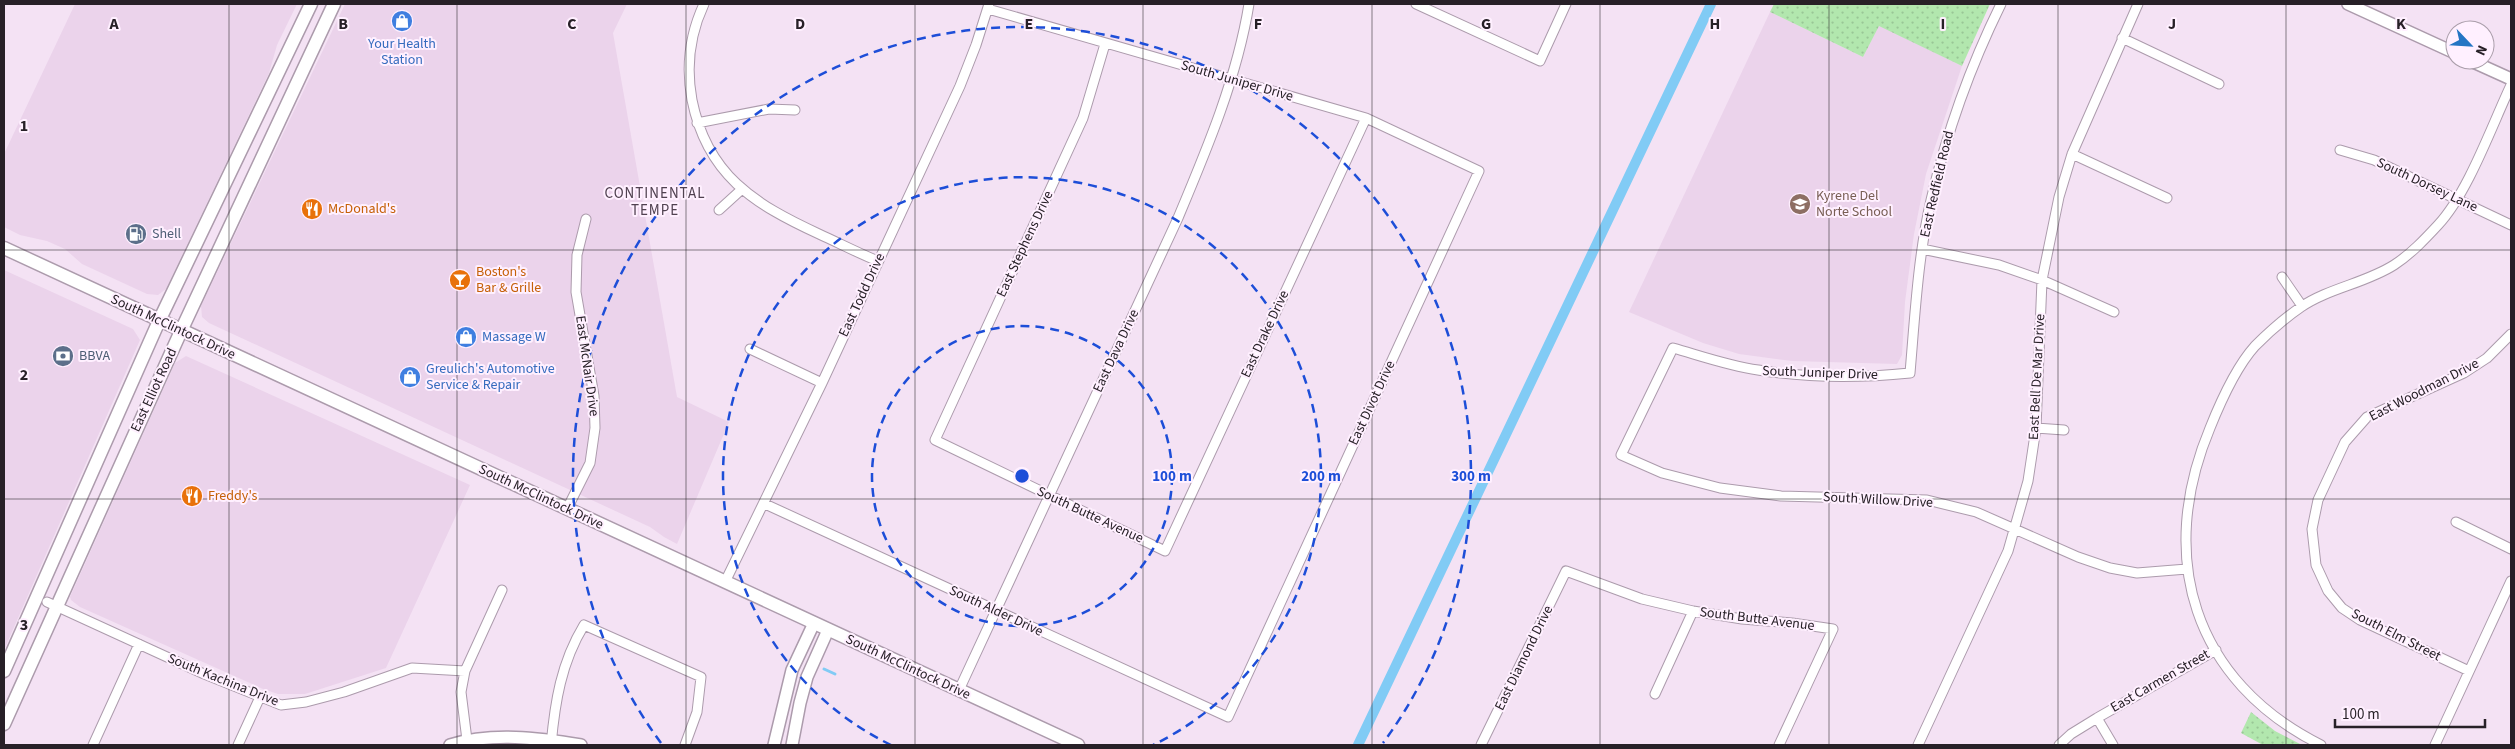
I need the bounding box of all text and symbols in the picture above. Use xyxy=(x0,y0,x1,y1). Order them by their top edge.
shop icon: Your Health Station xyxy=(390,9,414,33)
text: A xyxy=(108,13,119,35)
text: B xyxy=(338,13,348,35)
text: C xyxy=(567,13,577,35)
text: D xyxy=(795,13,805,35)
text: E xyxy=(1025,13,1033,35)
text: F xyxy=(1254,13,1262,35)
text: G xyxy=(1481,13,1491,35)
text: H xyxy=(1710,13,1720,35)
text: I xyxy=(1941,13,1945,35)
text: J xyxy=(2168,13,2176,35)
text: K xyxy=(2396,13,2406,35)
north arrow xyxy=(2445,20,2495,70)
place label: Your Health Station xyxy=(367,34,436,70)
text: N xyxy=(2470,42,2492,59)
street label: South Juniper Drive xyxy=(1179,55,1296,107)
text: 1 xyxy=(20,115,28,137)
street label: East Redfield Road xyxy=(1915,129,1959,239)
street label: South Dorsey Lane xyxy=(2373,153,2481,217)
district label: CONTINENTAL TEMPE xyxy=(605,183,705,221)
place label: Kyrene Del Norte School xyxy=(1816,186,1892,222)
street label: East Stephens Drive xyxy=(992,188,1058,300)
school or university icon: Kyrene Del Norte School xyxy=(1788,192,1812,216)
restaurant icon: McDonald's xyxy=(300,197,324,221)
place label: McDonald's xyxy=(328,199,396,219)
fuel station icon: Shell xyxy=(124,222,148,246)
place label: Shell xyxy=(152,224,182,244)
street label: East Todd Drive xyxy=(834,250,890,340)
place label: Boston's Bar & Grille xyxy=(476,262,541,298)
bar icon: Boston's Bar & Grille xyxy=(448,268,472,292)
street label: East Drake Drive xyxy=(1236,287,1294,381)
street label: South McClintock Drive xyxy=(107,289,239,365)
street label: East Dava Drive xyxy=(1088,306,1144,396)
street label: East Bell De Mar Drive xyxy=(2024,313,2050,441)
street label: East McNair Drive xyxy=(570,314,604,418)
shop icon: Massage W xyxy=(454,325,478,349)
place label: Massage W xyxy=(482,327,546,347)
bank icon: BBVA xyxy=(51,344,75,368)
street label: East Elliot Road xyxy=(126,345,182,435)
place label: BBVA xyxy=(79,346,110,366)
street label: East Woodman Drive xyxy=(2366,354,2482,426)
street label: East Divot Drive xyxy=(1344,357,1400,449)
place label: Greulich's Automotive Service & Repair xyxy=(426,359,555,395)
street label: South Juniper Drive xyxy=(1762,361,1878,385)
text: 2 xyxy=(20,364,28,386)
shop icon: Greulich's Automotive Service & Repair xyxy=(398,365,422,389)
street label: South McClintock Drive xyxy=(475,459,607,535)
text: 100 m xyxy=(1152,466,1192,487)
text: 200 m xyxy=(1301,466,1341,487)
text: 300 m xyxy=(1451,466,1491,487)
centre of rings xyxy=(1013,467,1031,485)
street label: South Butte Avenue xyxy=(1033,482,1147,549)
restaurant icon: Freddy's xyxy=(180,484,204,508)
place label: Freddy's xyxy=(208,486,258,506)
street label: South Willow Drive xyxy=(1822,487,1934,513)
street label: South Alder Drive xyxy=(946,580,1046,642)
street label: East Diamond Drive xyxy=(1490,602,1558,714)
street label: South Butte Avenue xyxy=(1698,602,1816,636)
street label: South Elm Street xyxy=(2348,604,2445,666)
text: 3 xyxy=(20,614,28,636)
street label: South McClintock Drive xyxy=(842,629,974,705)
street label: East Carmen Street xyxy=(2107,644,2214,718)
street label: South Kachina Drive xyxy=(164,649,282,711)
scale bar xyxy=(2335,696,2485,728)
text: 100 m xyxy=(2342,704,2380,725)

